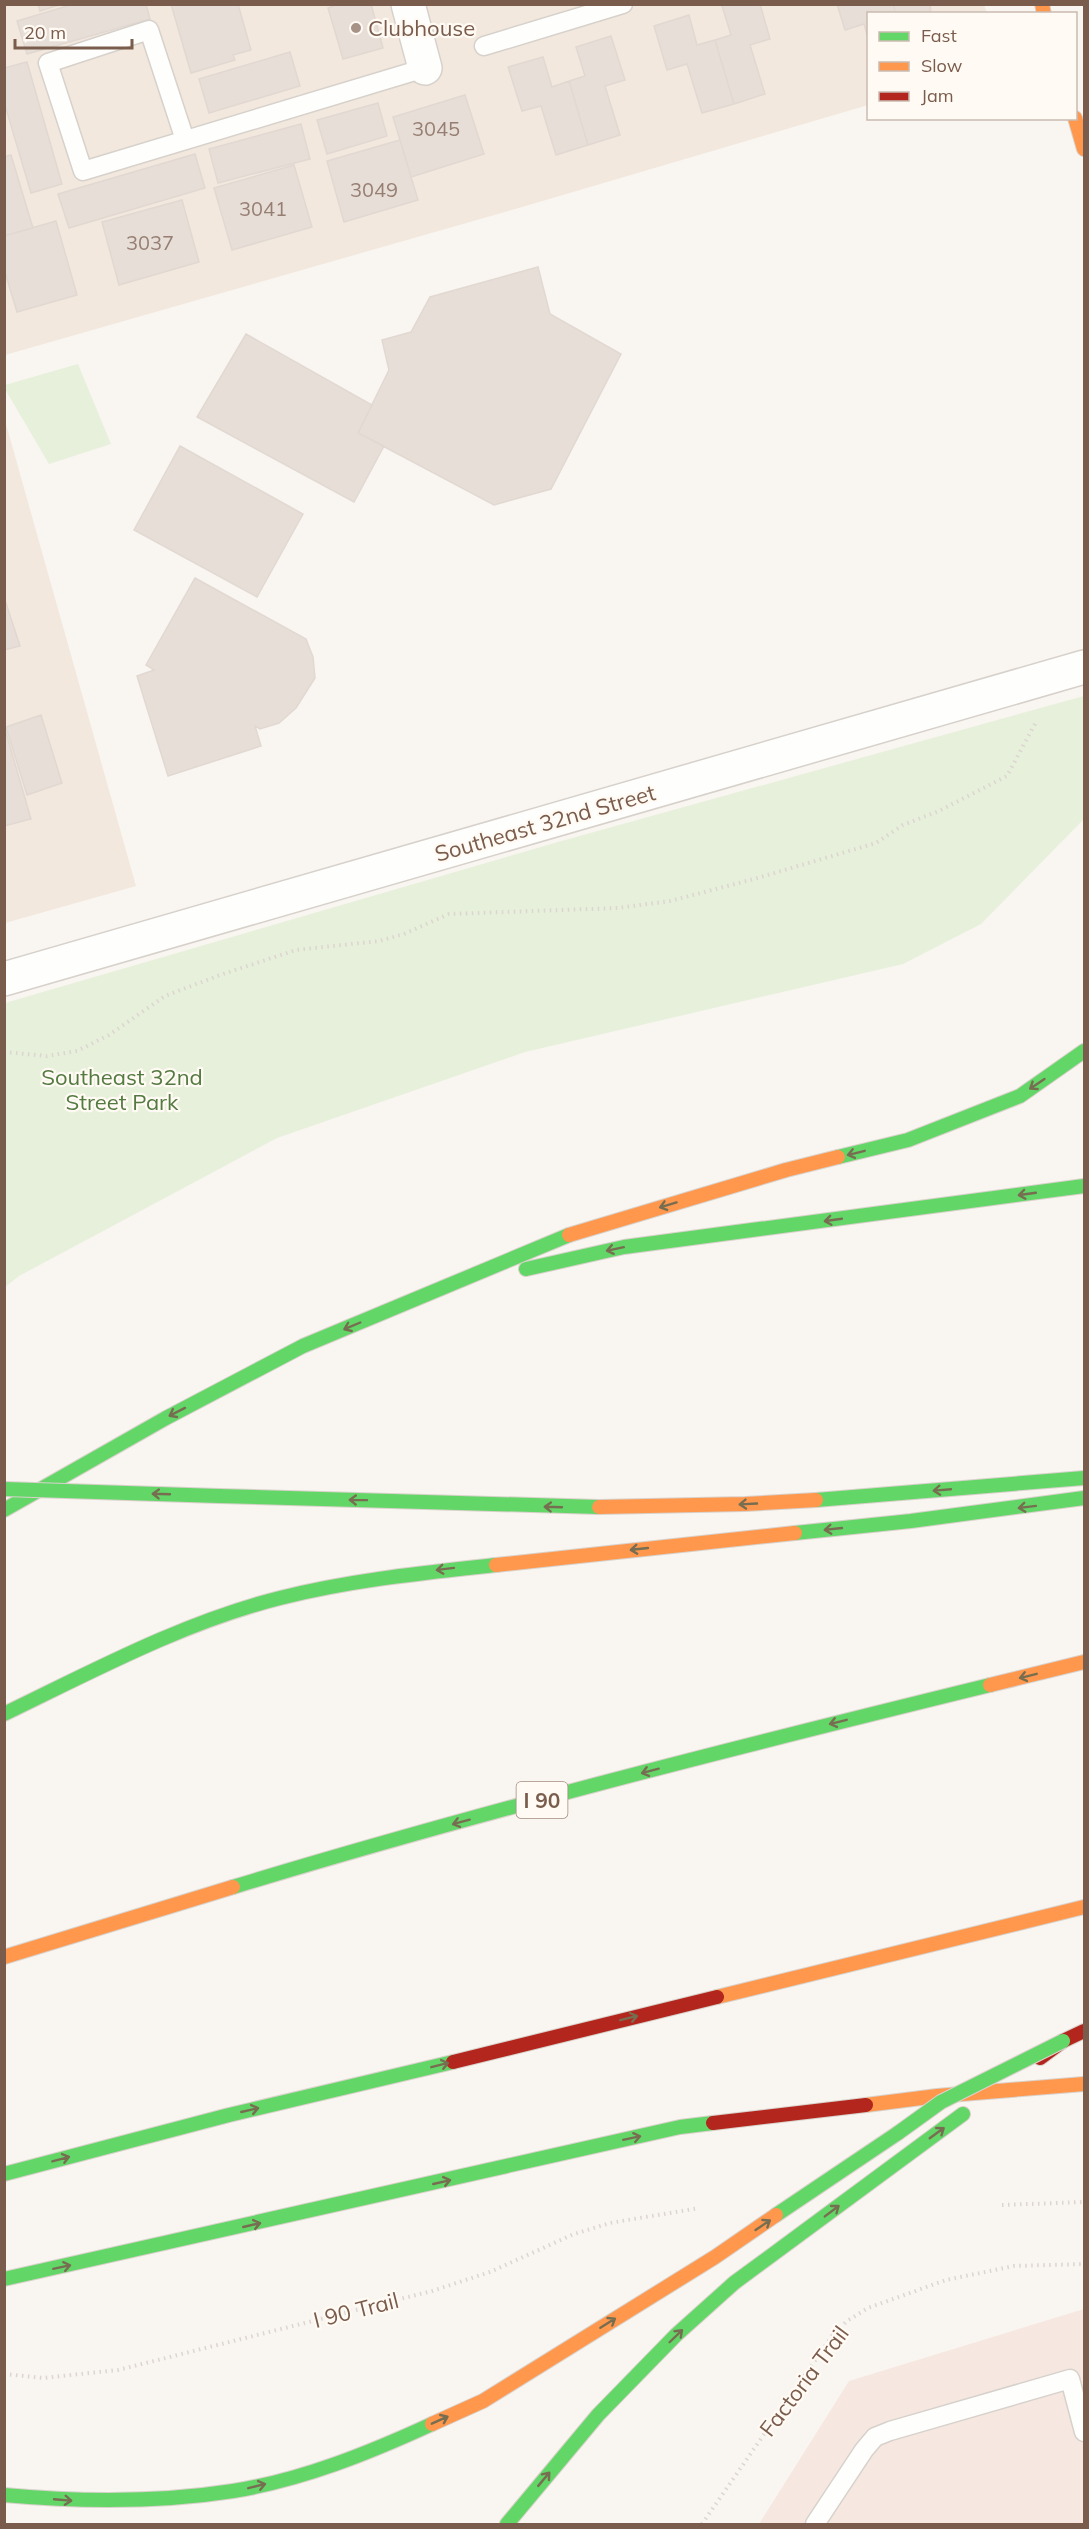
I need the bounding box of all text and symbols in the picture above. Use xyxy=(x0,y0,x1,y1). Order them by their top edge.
scale bar xyxy=(15,12,132,50)
legend xyxy=(867,12,1077,120)
place label: Clubhouse xyxy=(368,14,475,42)
text: 20 m xyxy=(24,21,66,44)
marker: Clubhouse xyxy=(349,21,363,35)
text: Fast xyxy=(921,24,957,47)
text: Slow xyxy=(921,54,963,77)
text: Jam xyxy=(921,84,954,107)
house number: 3045 xyxy=(412,116,460,141)
house number: 3049 xyxy=(350,177,398,202)
house number: 3041 xyxy=(239,196,287,221)
house number: 3037 xyxy=(126,230,174,255)
street label: Southeast 32nd Street xyxy=(432,778,659,868)
park label: Southeast 32nd Street Park xyxy=(41,1063,203,1116)
one-way arrow xyxy=(1029,1079,1046,1091)
one-way arrow xyxy=(846,1148,865,1160)
one-way arrow xyxy=(1017,1189,1037,1200)
one-way arrow xyxy=(659,1200,678,1211)
one-way arrow xyxy=(824,1215,844,1226)
one-way arrow xyxy=(606,1244,625,1256)
one-way arrow xyxy=(343,1321,361,1332)
one-way arrow xyxy=(168,1406,186,1418)
one-way arrow xyxy=(933,1485,953,1496)
one-way arrow xyxy=(151,1489,171,1500)
one-way arrow xyxy=(349,1494,369,1506)
one-way arrow xyxy=(739,1498,759,1509)
one-way arrow xyxy=(544,1501,564,1512)
one-way arrow xyxy=(1017,1502,1037,1513)
one-way arrow xyxy=(824,1524,843,1535)
one-way arrow xyxy=(630,1544,649,1555)
one-way arrow xyxy=(436,1564,456,1575)
one-way arrow xyxy=(1019,1670,1038,1682)
one-way arrow xyxy=(829,1717,848,1729)
one-way arrow xyxy=(641,1766,660,1778)
road number: I 90 xyxy=(516,1782,568,1818)
one-way arrow xyxy=(452,1816,471,1828)
one-way arrow xyxy=(619,2012,638,2024)
one-way arrow xyxy=(430,2059,449,2071)
one-way arrow xyxy=(240,2104,259,2116)
one-way arrow xyxy=(928,2127,944,2140)
one-way arrow xyxy=(622,2132,642,2143)
one-way arrow xyxy=(51,2153,70,2164)
one-way arrow xyxy=(433,2176,452,2188)
one-way arrow xyxy=(823,2205,839,2217)
one-way arrow xyxy=(754,2218,771,2230)
one-way arrow xyxy=(242,2219,261,2230)
one-way arrow xyxy=(51,2261,71,2272)
street label: I 90 Trail xyxy=(311,2286,401,2334)
one-way arrow xyxy=(600,2317,617,2330)
street label: Factoria Trail xyxy=(753,2320,855,2442)
one-way arrow xyxy=(668,2329,683,2343)
one-way arrow xyxy=(430,2414,448,2426)
one-way arrow xyxy=(538,2471,551,2487)
one-way arrow xyxy=(247,2479,266,2491)
one-way arrow xyxy=(52,2495,72,2506)

